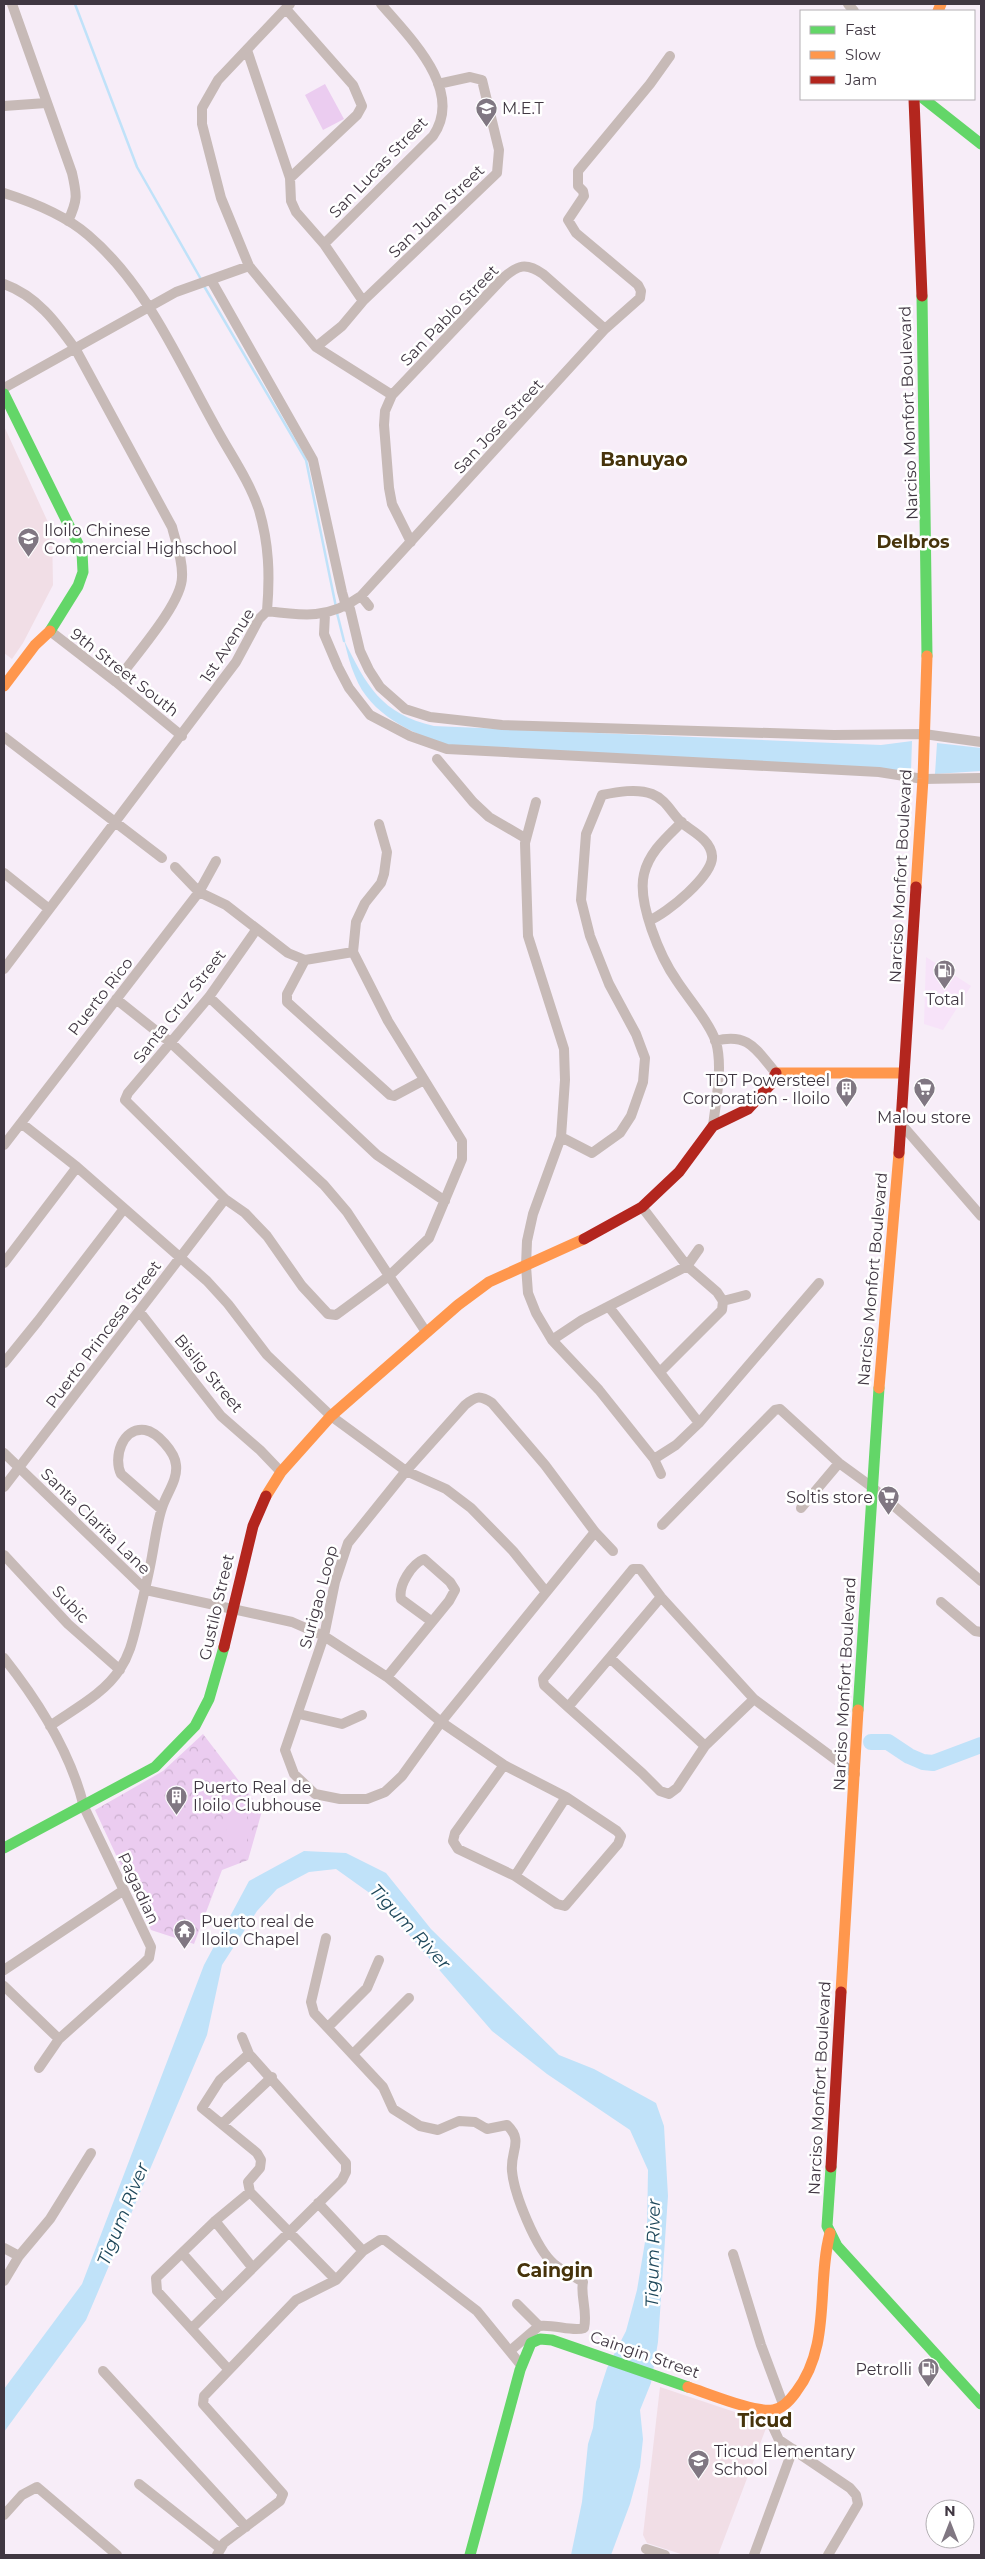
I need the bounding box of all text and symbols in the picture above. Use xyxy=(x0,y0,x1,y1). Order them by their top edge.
legend xyxy=(800,10,975,100)
text: Fast xyxy=(845,20,876,39)
text: Slow xyxy=(845,45,881,64)
text: Jam xyxy=(844,70,877,89)
school or university icon: M.E.T xyxy=(474,96,498,127)
place label: M.E.T xyxy=(502,99,544,118)
street label: San Lucas Street xyxy=(325,112,432,222)
street label: San Juan Street xyxy=(384,160,489,262)
street label: San Pablo Street xyxy=(396,261,503,370)
street label: Narciso Monfort Boulevard xyxy=(895,306,922,520)
street label: San Jose Street xyxy=(450,375,547,478)
district label: Banuyao xyxy=(600,448,688,471)
place label: Iloilo Chinese Commercial Highschool xyxy=(44,521,237,558)
school or university icon: Iloilo Chinese Commercial Highschool xyxy=(16,527,40,558)
district label: Delbros xyxy=(876,531,950,553)
street label: 1st Avenue xyxy=(196,605,258,686)
street label: 9th Street South xyxy=(67,624,183,720)
street label: Narciso Monfort Boulevard xyxy=(885,769,916,983)
street label: Santa Cruz Street xyxy=(129,945,230,1067)
street label: Puerto Rico xyxy=(64,954,137,1039)
fuel station icon: Total xyxy=(933,958,957,989)
place label: Total xyxy=(926,990,964,1009)
place label: TDT Powersteel Corporation - Iloilo xyxy=(683,1071,830,1108)
supermarket icon: Malou store xyxy=(912,1076,936,1107)
building icon: TDT Powersteel Corporation - Iloilo xyxy=(834,1077,858,1108)
place label: Malou store xyxy=(877,1108,971,1127)
street label: Narciso Monfort Boulevard xyxy=(854,1172,891,1387)
street label: Puerto Princesa Street xyxy=(42,1256,165,1412)
street label: Bislig Street xyxy=(170,1330,247,1417)
street label: Santa Clarita Lane xyxy=(37,1464,154,1578)
supermarket icon: Soltis store xyxy=(877,1485,901,1516)
place label: Soltis store xyxy=(786,1488,873,1507)
street label: Surigao Loop xyxy=(296,1543,341,1651)
street label: Gustilo Street xyxy=(195,1552,238,1662)
street label: Narciso Monfort Boulevard xyxy=(829,1577,860,1791)
street label: Subic xyxy=(48,1582,93,1627)
place label: Puerto Real de Iloilo Clubhouse xyxy=(193,1778,321,1815)
building icon: Puerto Real de Iloilo Clubhouse xyxy=(165,1784,189,1815)
street label: Pagadian xyxy=(114,1850,163,1927)
water label: Tigum River xyxy=(365,1880,456,1975)
place label: Puerto real de Iloilo Chapel xyxy=(201,1912,314,1949)
temple icon: Puerto real de Iloilo Chapel xyxy=(173,1918,197,1949)
street label: Narciso Monfort Boulevard xyxy=(804,1981,835,2195)
water label: Tigum River xyxy=(92,2159,154,2269)
water label: Tigum River xyxy=(641,2198,665,2308)
district label: Caingin xyxy=(517,2259,593,2282)
street label: Caingin Street xyxy=(588,2327,702,2382)
fuel station icon: Petrolli xyxy=(916,2357,940,2388)
place label: Petrolli xyxy=(855,2360,912,2379)
district label: Ticud xyxy=(738,2409,792,2432)
place label: Ticud Elementary School xyxy=(714,2442,855,2479)
school or university icon: Ticud Elementary School xyxy=(686,2448,710,2479)
north arrow xyxy=(925,2499,975,2549)
text: N xyxy=(944,2502,956,2520)

